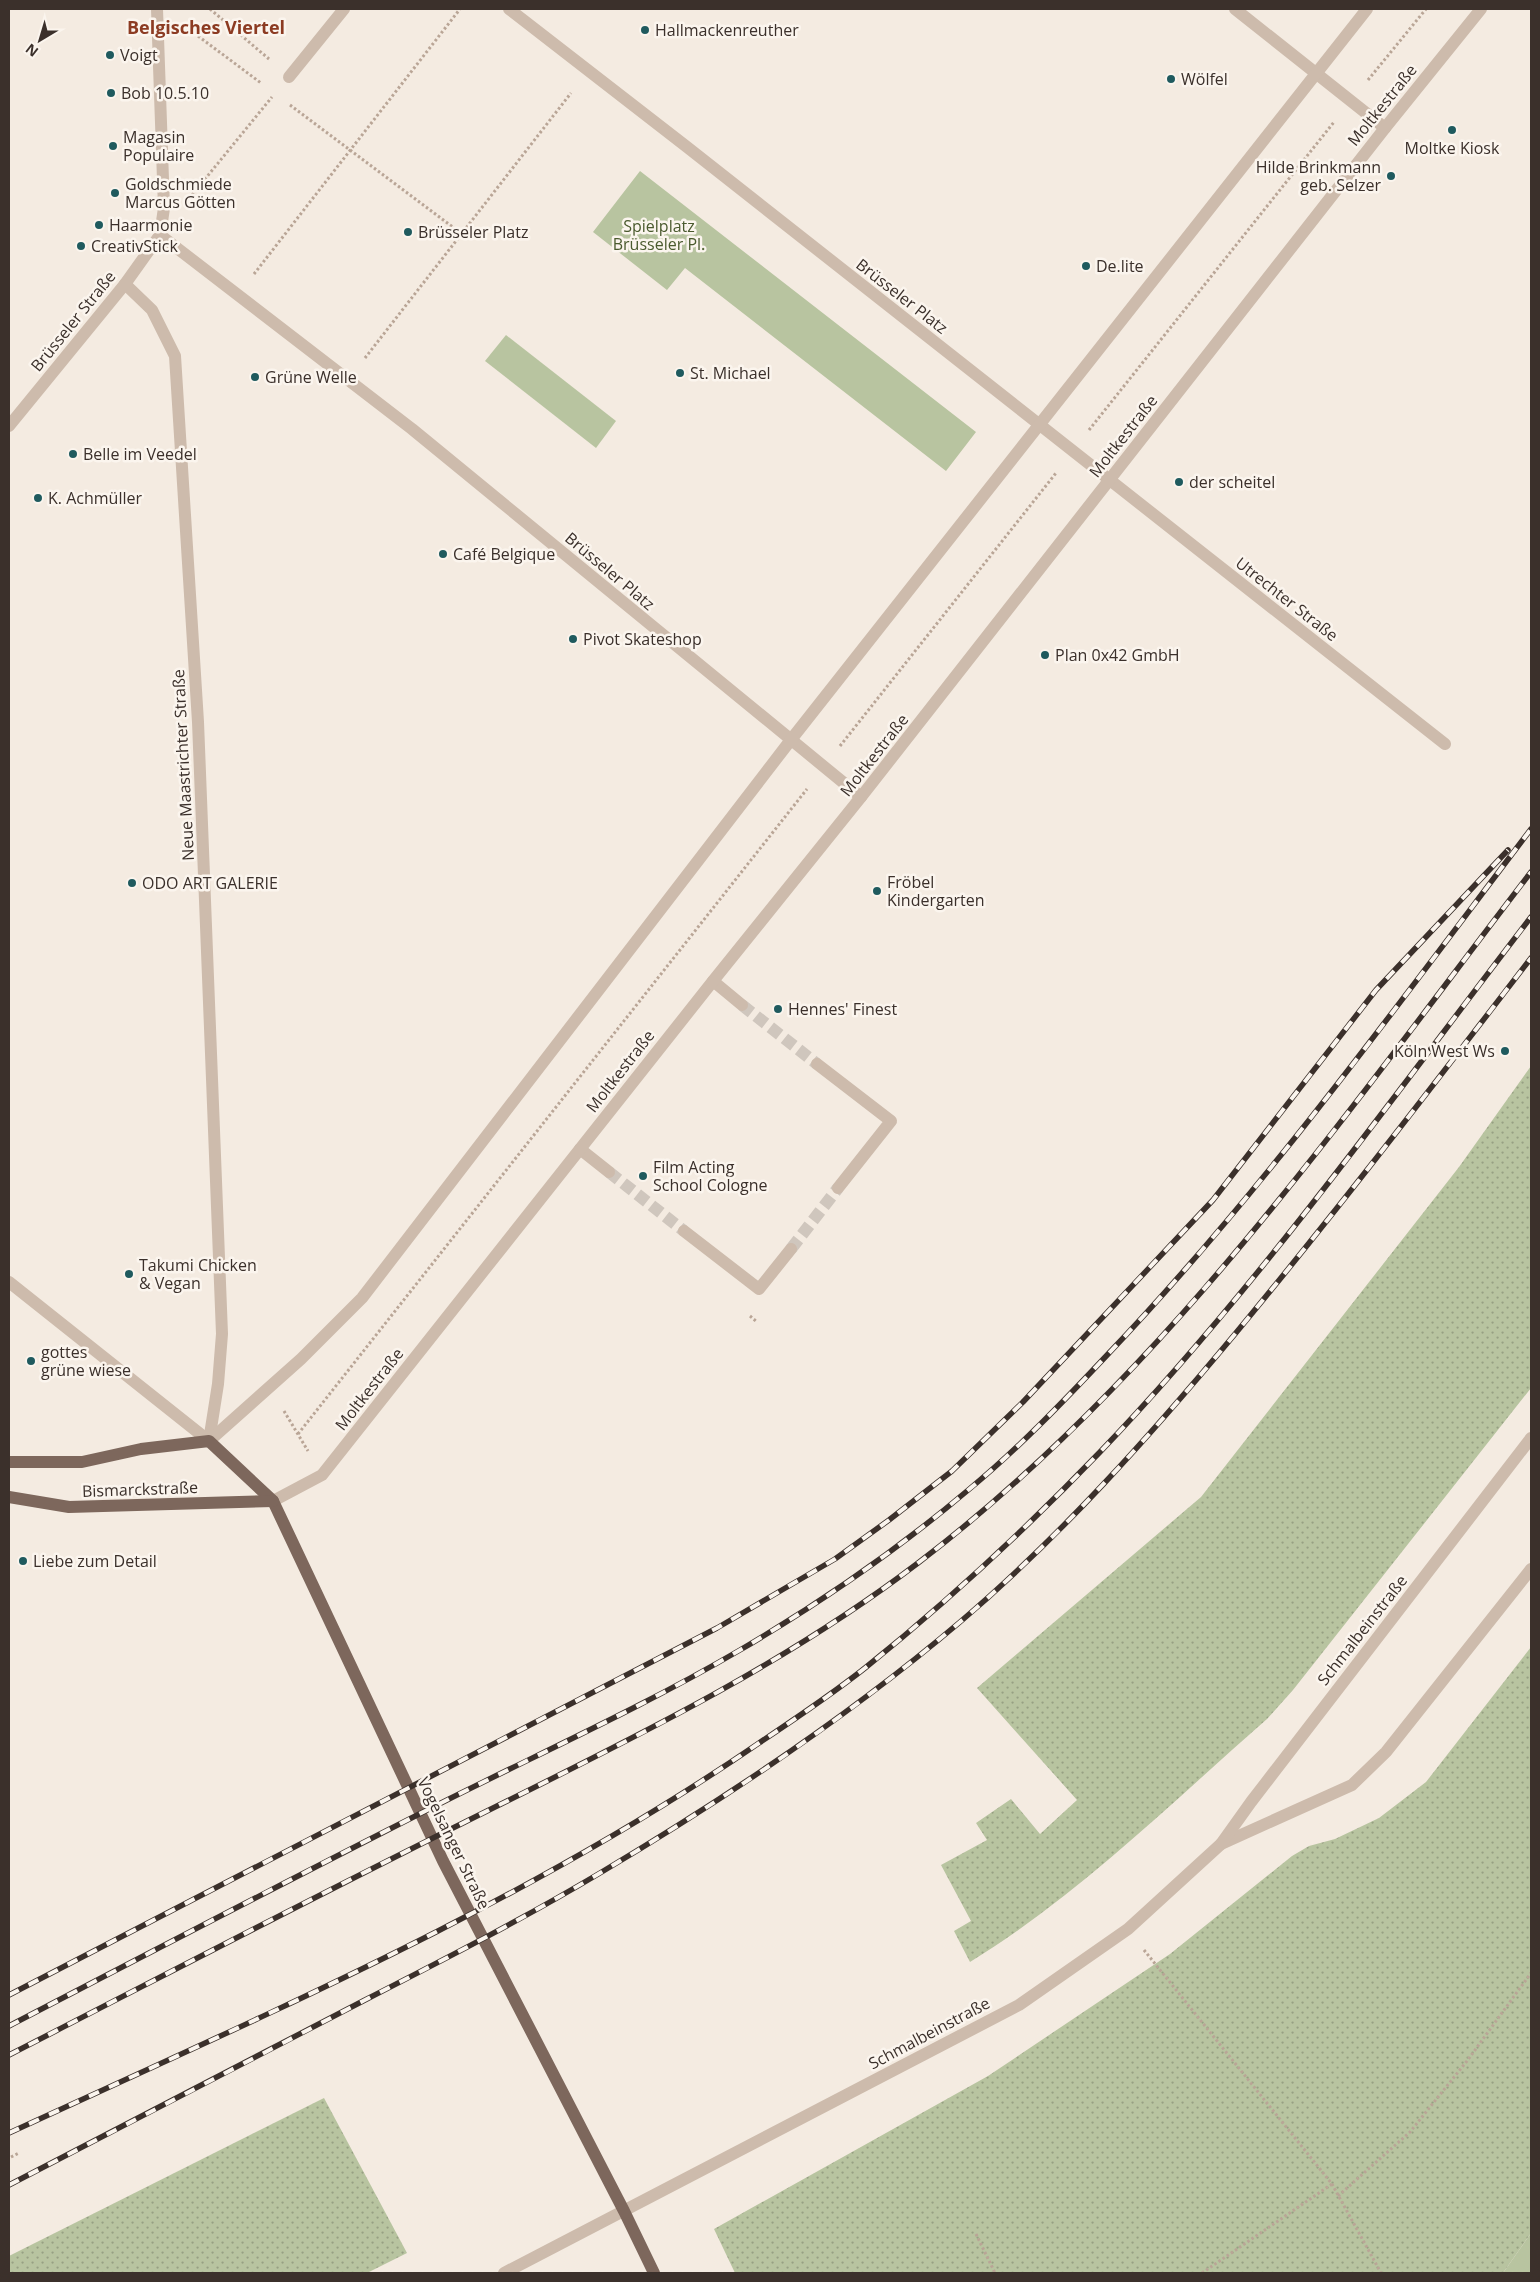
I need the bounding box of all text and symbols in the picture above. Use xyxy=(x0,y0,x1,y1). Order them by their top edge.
north arrow xyxy=(15,15,65,65)
district label: Belgisches Viertel xyxy=(127,15,285,39)
place label: Hallmackenreuther xyxy=(655,19,799,41)
marker: Hallmackenreuther xyxy=(639,24,651,36)
text: N xyxy=(21,40,42,62)
place label: Voigt xyxy=(120,44,158,66)
marker: Voigt xyxy=(104,49,116,61)
street label: Moltkestraße xyxy=(1342,60,1422,150)
place label: Wölfel xyxy=(1181,68,1228,90)
marker: Wölfel xyxy=(1165,73,1177,85)
place label: Bob 10.5.10 xyxy=(121,82,209,104)
marker: Bob 10.5.10 xyxy=(105,87,117,99)
marker: Moltke Kiosk xyxy=(1446,124,1458,136)
place label: Magasin Populaire xyxy=(123,126,194,166)
place label: Moltke Kiosk xyxy=(1405,137,1500,159)
marker: Magasin Populaire xyxy=(107,140,119,152)
place label: Hilde Brinkmann geb. Selzer xyxy=(1256,156,1381,196)
marker: Hilde Brinkmann geb. Selzer xyxy=(1385,170,1397,182)
place label: Goldschmiede Marcus Götten xyxy=(125,173,236,213)
marker: Goldschmiede Marcus Götten xyxy=(109,187,121,199)
place label: Haarmonie xyxy=(109,214,192,236)
park label: Spielplatz Brüsseler Pl. xyxy=(613,215,705,255)
marker: Haarmonie xyxy=(93,219,105,231)
place label: Brüsseler Platz xyxy=(418,221,528,243)
marker: Brüsseler Platz xyxy=(402,226,414,238)
place label: CreativStick xyxy=(91,235,178,257)
marker: CreativStick xyxy=(75,240,87,252)
street label: Brüsseler Platz xyxy=(852,253,952,339)
place label: De.lite xyxy=(1096,255,1144,277)
marker: De.lite xyxy=(1080,260,1092,272)
street label: Brüsseler Straße xyxy=(26,266,120,376)
place label: St. Michael xyxy=(690,362,771,384)
place label: Grüne Welle xyxy=(265,366,357,388)
marker: St. Michael xyxy=(674,367,686,379)
marker: Grüne Welle xyxy=(249,371,261,383)
street label: Moltkestraße xyxy=(1084,390,1162,482)
place label: Belle im Veedel xyxy=(83,443,197,465)
marker: Belle im Veedel xyxy=(67,448,79,460)
place label: der scheitel xyxy=(1189,471,1275,493)
marker: der scheitel xyxy=(1173,476,1185,488)
place label: K. Achmüller xyxy=(48,487,142,509)
marker: K. Achmüller xyxy=(32,492,44,504)
street label: Brüsseler Platz xyxy=(561,527,659,615)
place label: Café Belgique xyxy=(453,543,555,565)
marker: Café Belgique xyxy=(437,548,449,560)
street label: Utrechter Straße xyxy=(1231,552,1343,646)
place label: Pivot Skateshop xyxy=(583,628,702,650)
marker: Pivot Skateshop xyxy=(567,633,579,645)
place label: Plan 0x42 GmbH xyxy=(1055,644,1180,666)
marker: Plan 0x42 GmbH xyxy=(1039,649,1051,661)
street label: Neue Maastrichter Straße xyxy=(167,669,199,861)
street label: Moltkestraße xyxy=(835,709,913,801)
place label: Fröbel Kindergarten xyxy=(887,871,985,911)
place label: ODO ART GALERIE xyxy=(142,872,278,894)
marker: ODO ART GALERIE xyxy=(126,877,138,889)
marker: Fröbel Kindergarten xyxy=(871,885,883,897)
place label: Hennes' Finest xyxy=(788,998,897,1020)
marker: Hennes' Finest xyxy=(772,1003,784,1015)
street label: Moltkestraße xyxy=(581,1025,659,1117)
place label: Köln West Ws xyxy=(1394,1040,1495,1062)
marker: Köln West Ws xyxy=(1499,1045,1511,1057)
place label: Film Acting School Cologne xyxy=(653,1156,768,1196)
marker: Film Acting School Cologne xyxy=(637,1170,649,1182)
place label: Takumi Chicken & Vegan xyxy=(139,1254,257,1294)
marker: Takumi Chicken & Vegan xyxy=(123,1268,135,1280)
place label: gottes grüne wiese xyxy=(41,1341,131,1381)
street label: Moltkestraße xyxy=(330,1343,408,1435)
marker: gottes grüne wiese xyxy=(25,1355,37,1367)
street label: Bismarckstraße xyxy=(82,1476,198,1502)
place label: Liebe zum Detail xyxy=(33,1550,157,1572)
marker: Liebe zum Detail xyxy=(17,1555,29,1567)
street label: Schmalbeinstraße xyxy=(1312,1570,1412,1690)
street label: Vogelsanger Straße xyxy=(412,1773,496,1913)
street label: Schmalbeinstraße xyxy=(865,1992,993,2074)

